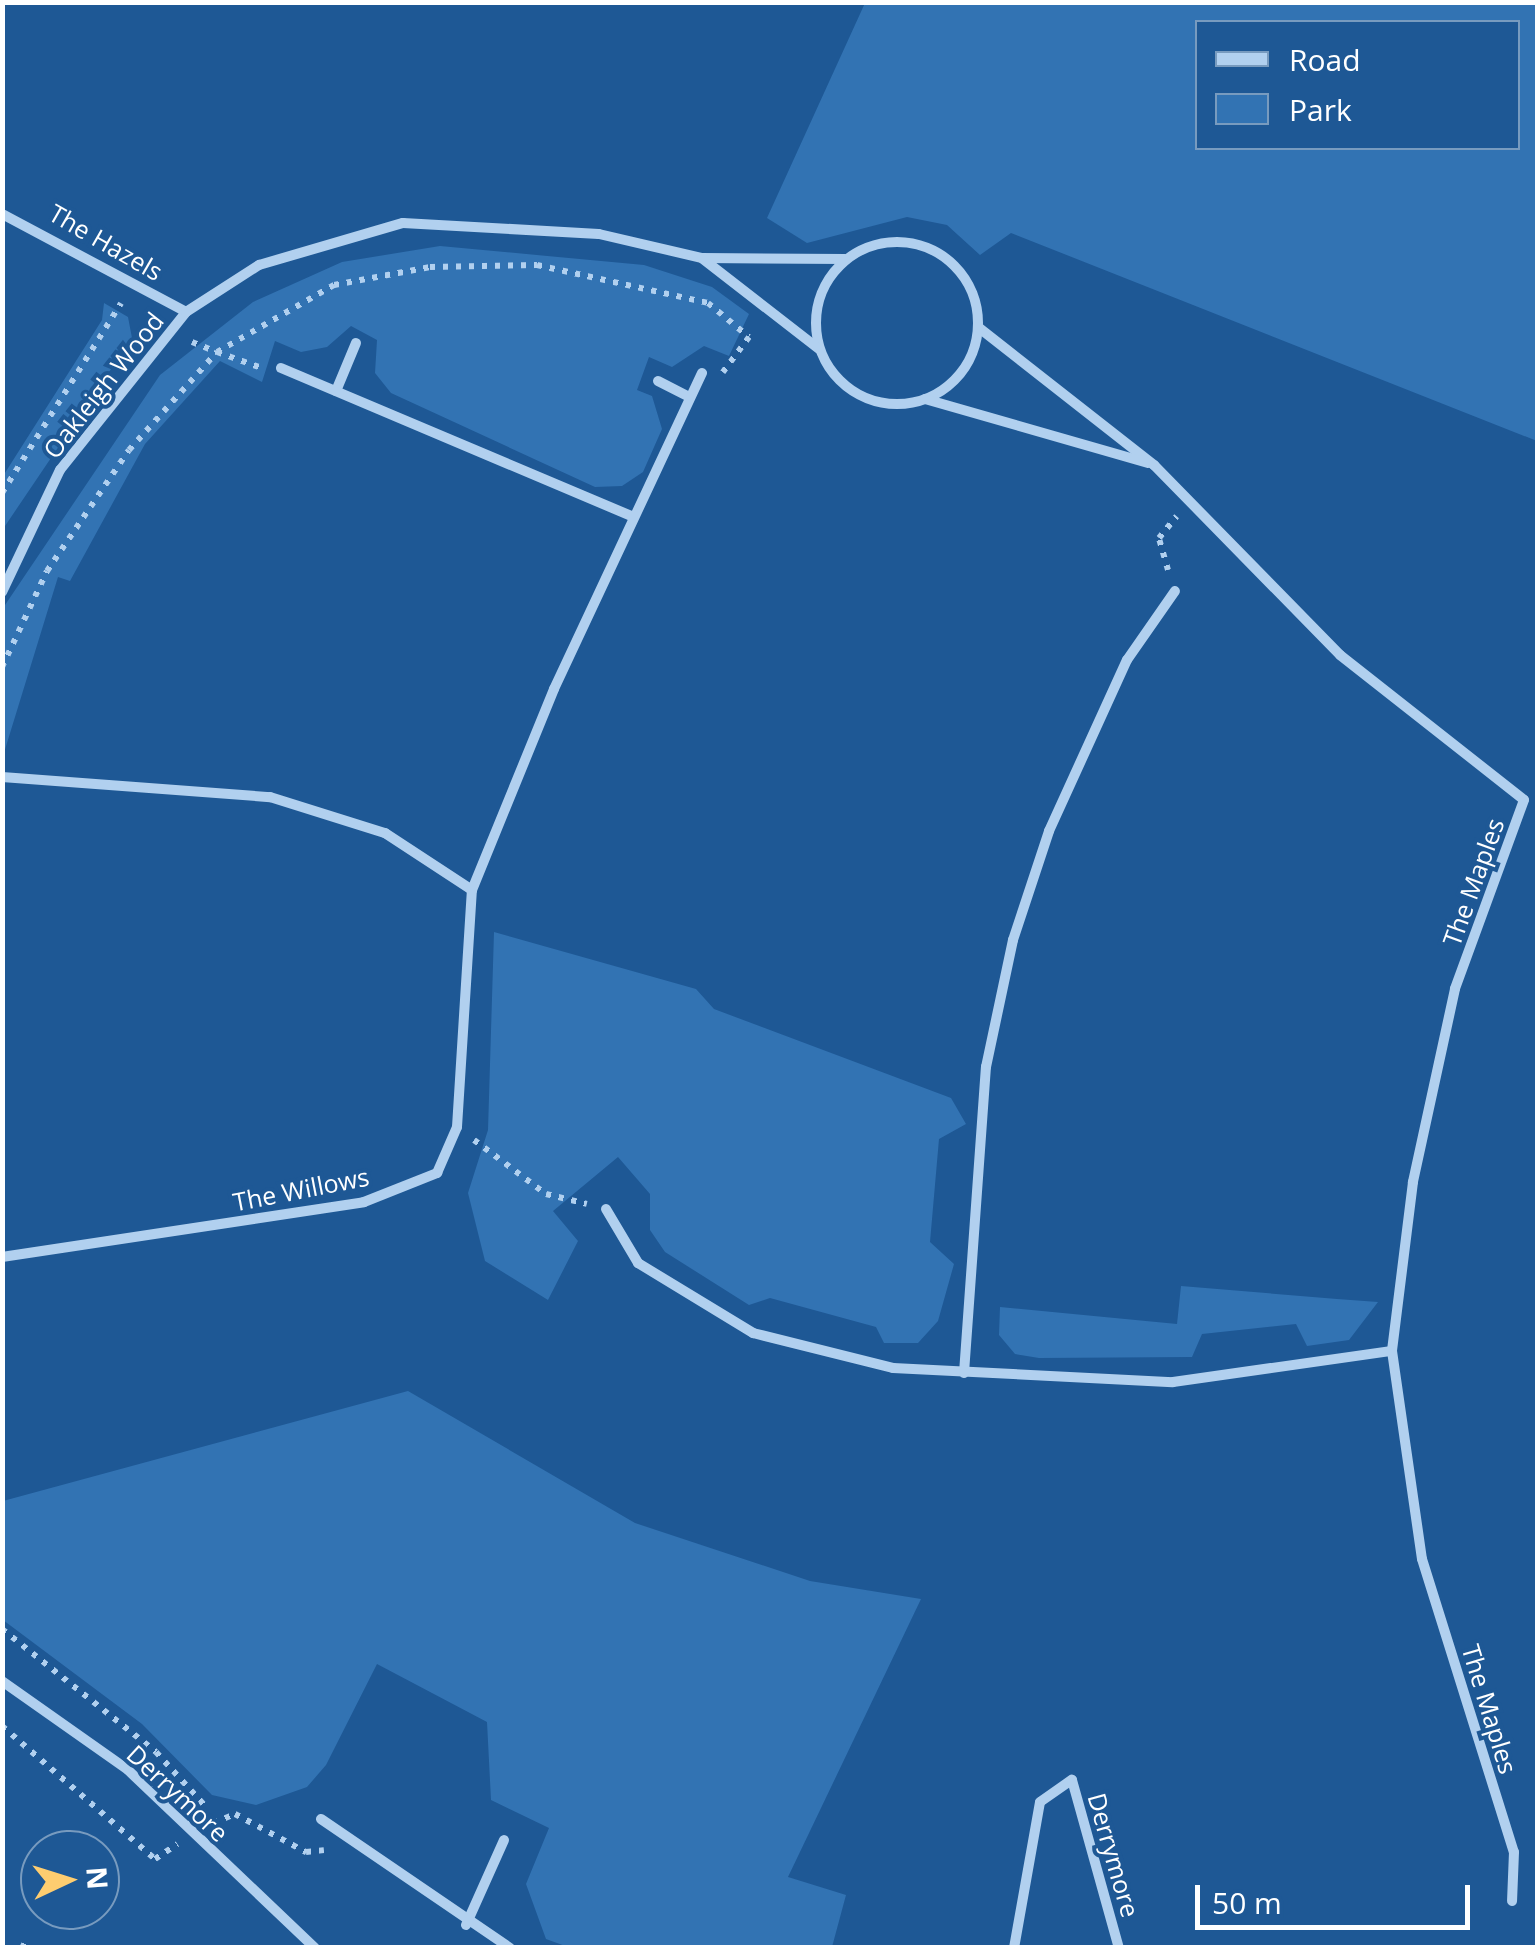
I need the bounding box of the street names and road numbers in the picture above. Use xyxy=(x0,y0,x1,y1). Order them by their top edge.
street label: The Hazels xyxy=(44,198,168,286)
street label: Oakleigh Wood xyxy=(37,306,169,464)
street label: The Maples xyxy=(1436,814,1510,950)
street label: The Willows xyxy=(230,1161,372,1217)
street label: The Maples xyxy=(1456,1641,1524,1777)
street label: Derrymore xyxy=(121,1739,235,1847)
street label: Derrymore xyxy=(1082,1790,1146,1920)

